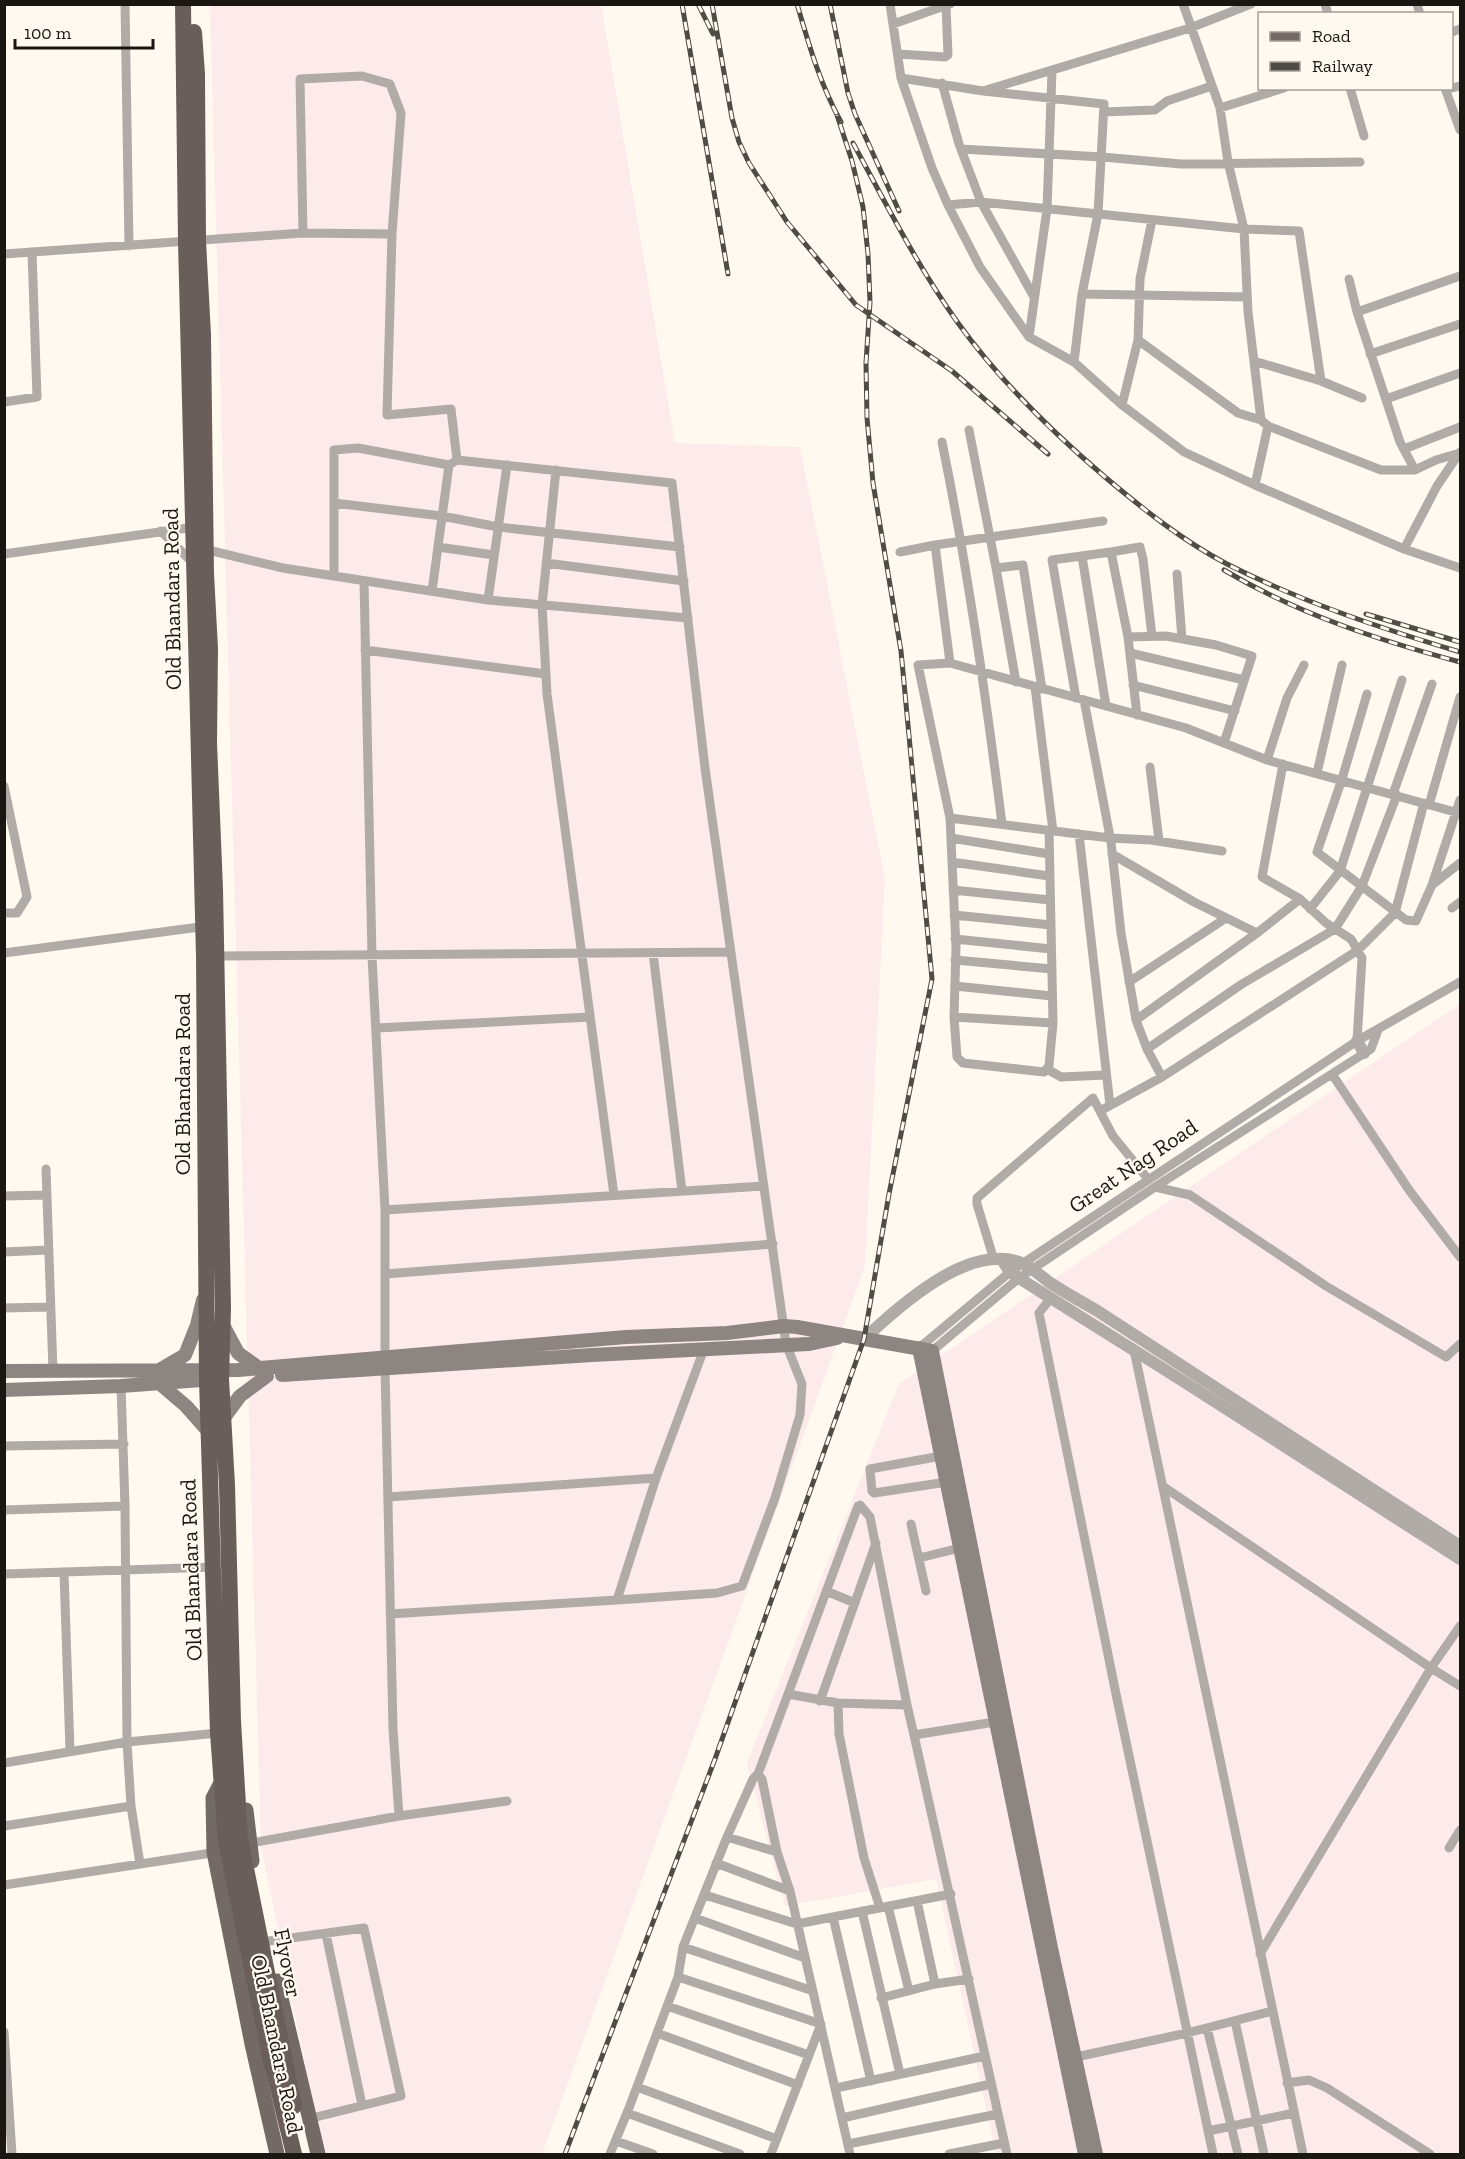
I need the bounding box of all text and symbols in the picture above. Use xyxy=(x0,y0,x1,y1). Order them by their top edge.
scale bar xyxy=(15,12,153,50)
legend xyxy=(1258,12,1453,90)
text: 100 m xyxy=(24,22,72,44)
text: Road xyxy=(1312,25,1351,47)
text: Railway xyxy=(1312,55,1374,77)
street label: Old Bhandara Road xyxy=(157,508,187,690)
street label: Old Bhandara Road xyxy=(169,993,196,1175)
street label: Great Nag Road xyxy=(1064,1113,1202,1219)
street label: Old Bhandara Road xyxy=(174,1478,208,1662)
street label: Flyover xyxy=(268,1926,308,2000)
street label: Old Bhandara Road xyxy=(245,1952,309,2136)

